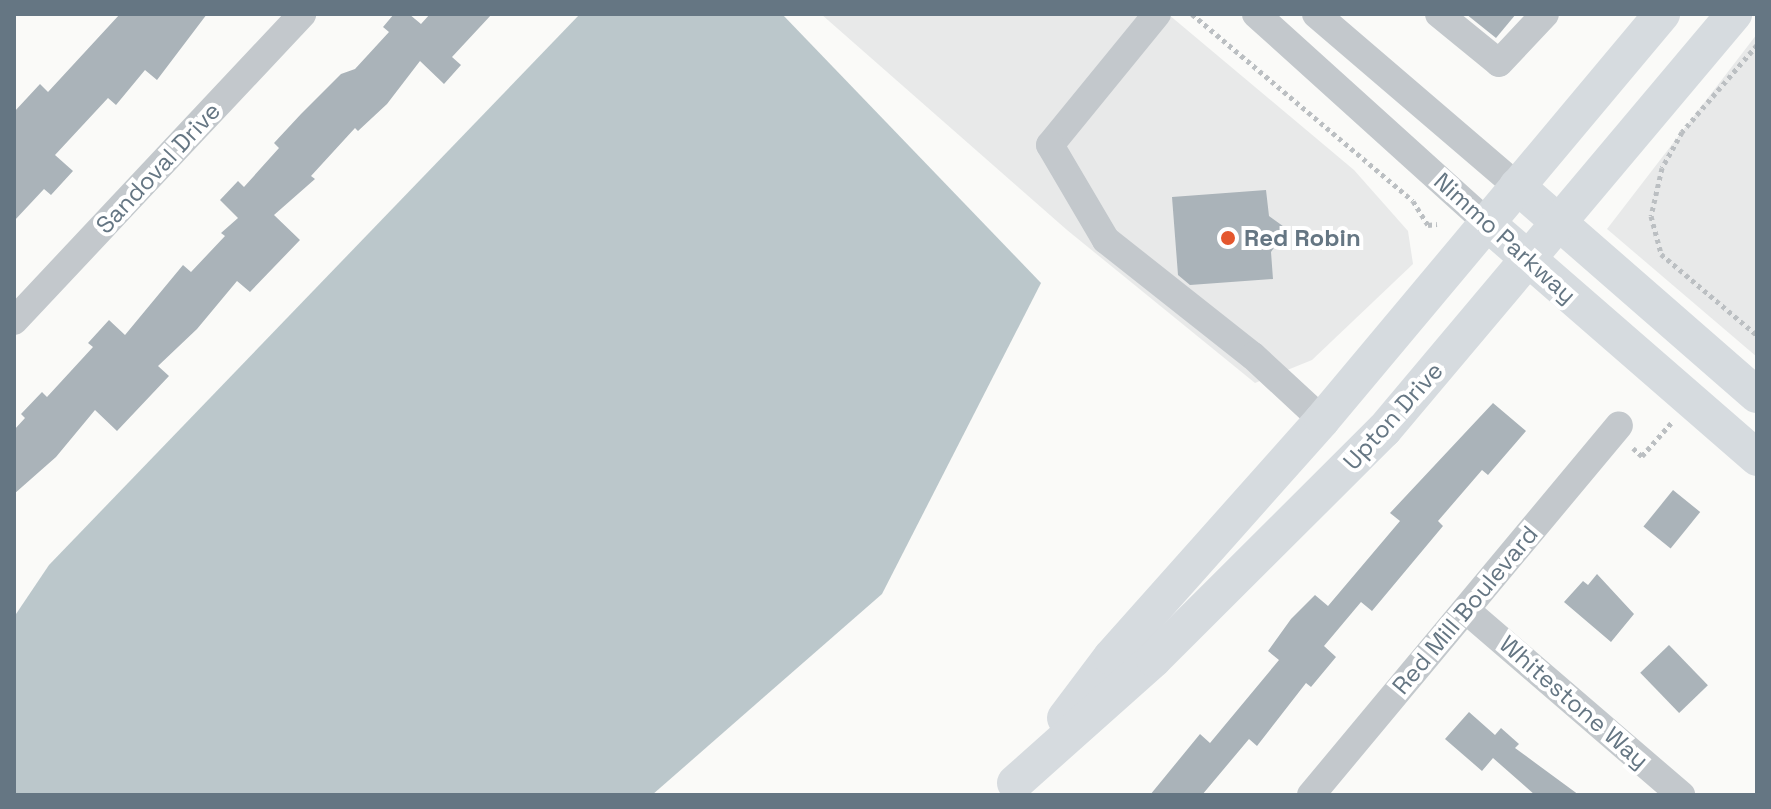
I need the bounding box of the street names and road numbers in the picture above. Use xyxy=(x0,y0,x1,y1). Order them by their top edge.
street label: Sandoval Drive xyxy=(90,96,226,240)
street label: Nimmo Parkway xyxy=(1428,167,1582,309)
street label: Upton Drive xyxy=(1337,356,1449,476)
street label: Red Mill Boulevard xyxy=(1386,520,1544,700)
street label: Whitestone Way xyxy=(1494,629,1654,775)

